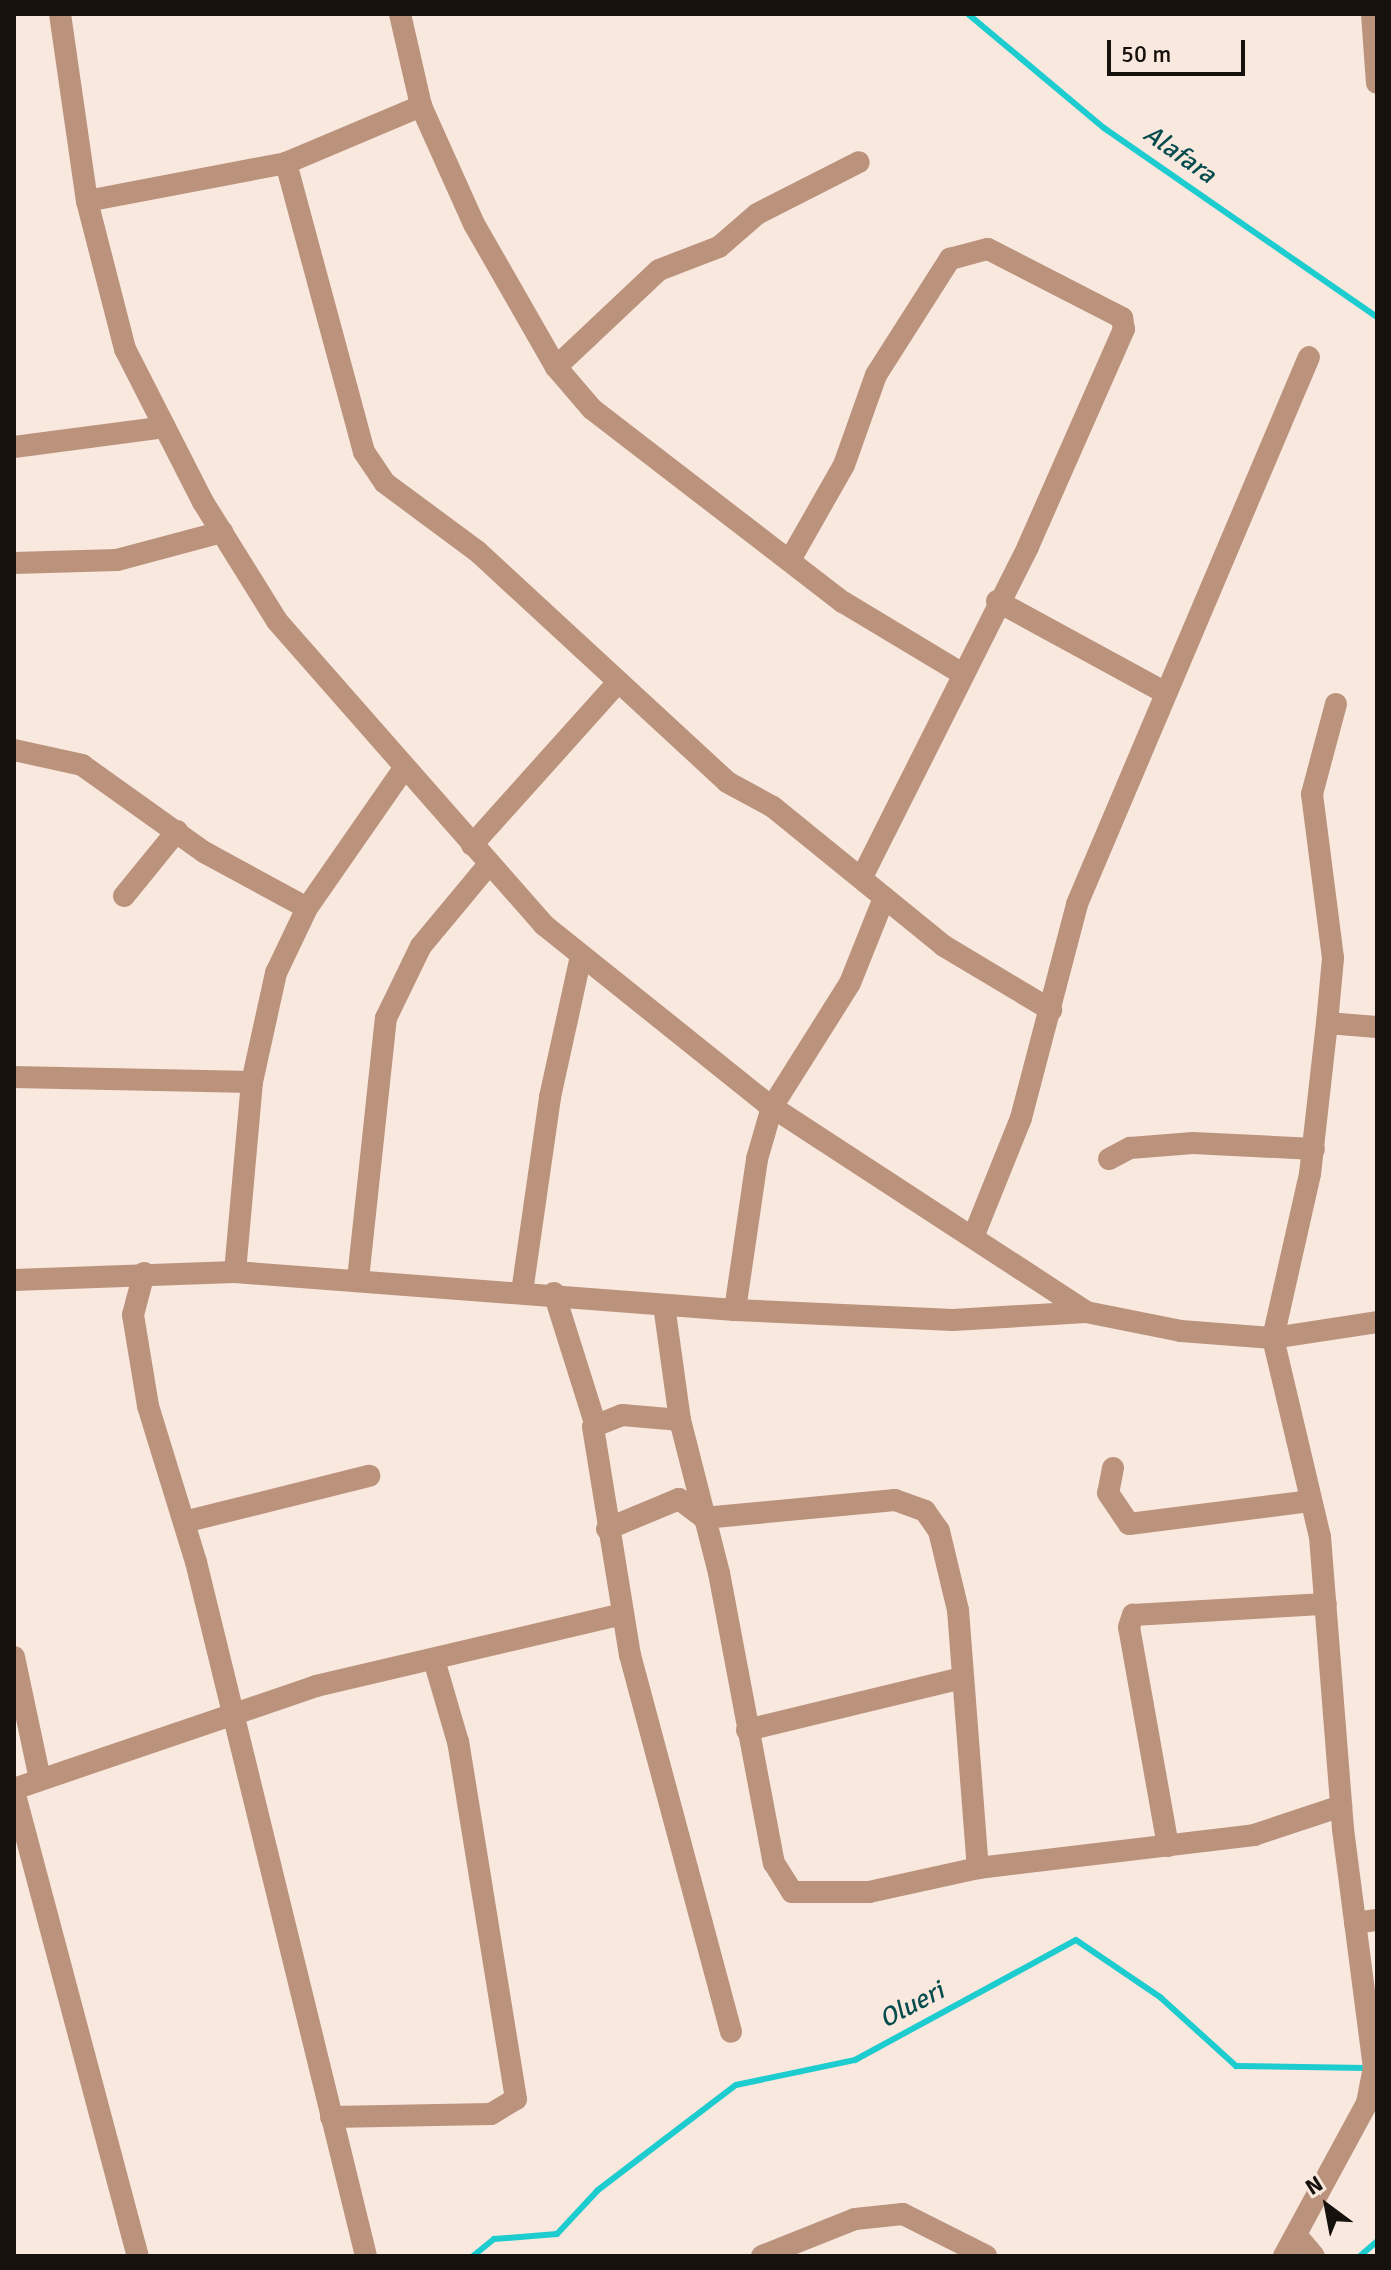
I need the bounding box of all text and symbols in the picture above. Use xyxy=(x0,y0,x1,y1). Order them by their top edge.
scale bar xyxy=(1111,24,1249,74)
text: 50 m xyxy=(1121,39,1171,69)
water label: Alafara xyxy=(1137,119,1221,191)
water label: Olueri xyxy=(874,1976,950,2036)
north arrow xyxy=(1287,2166,1367,2246)
text: N xyxy=(1300,2170,1328,2201)

